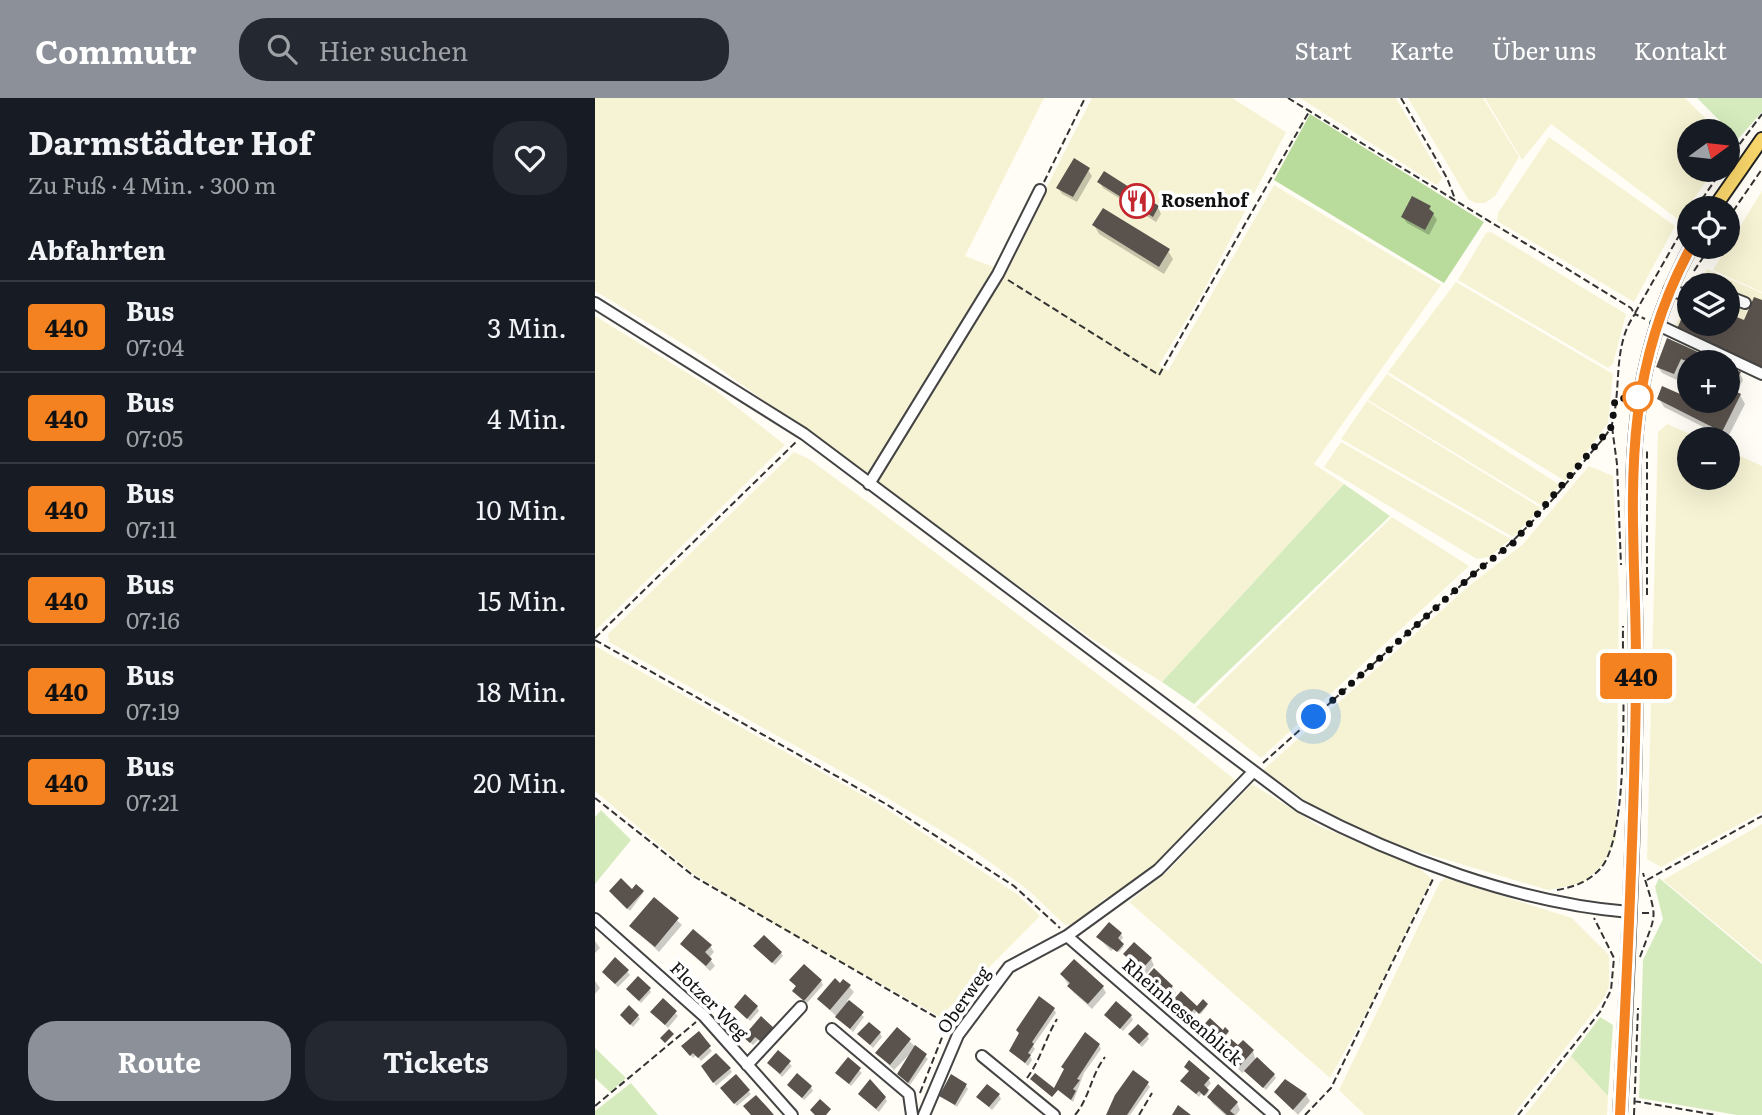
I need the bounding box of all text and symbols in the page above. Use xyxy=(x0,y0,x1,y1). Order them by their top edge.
search box xyxy=(239,18,729,81)
text: Commutr xyxy=(35,25,197,74)
icon: search xyxy=(263,30,301,68)
text: Hier suchen xyxy=(319,30,468,69)
text: Start xyxy=(1295,32,1352,67)
text: Karte xyxy=(1390,32,1454,67)
text: Über uns xyxy=(1492,32,1596,67)
text: Kontakt xyxy=(1634,32,1727,67)
text: Darmstädter Hof xyxy=(28,116,313,165)
north arrow xyxy=(1677,119,1739,182)
map controls xyxy=(1677,119,1740,490)
button: heart xyxy=(493,121,567,195)
text: Zu Fuß · 4 Min. · 300 m xyxy=(28,167,276,201)
restaurant icon: Rosenhof xyxy=(1118,182,1156,220)
place label: Rosenhof xyxy=(1161,186,1250,213)
button: locate xyxy=(1677,196,1740,259)
text: Abfahrten xyxy=(28,229,166,268)
button: layers xyxy=(1677,273,1740,336)
text: Bus xyxy=(126,290,174,329)
text: 3 Min. xyxy=(487,307,567,346)
text: 440 xyxy=(45,309,88,344)
text: 07:04 xyxy=(126,329,184,363)
button: + xyxy=(1677,350,1740,413)
text: Bus xyxy=(126,381,174,420)
unlabelled marker xyxy=(1623,382,1653,412)
text: 4 Min. xyxy=(487,398,567,437)
text: 440 xyxy=(45,400,88,435)
text: 07:05 xyxy=(126,420,183,454)
button: − xyxy=(1677,427,1740,490)
text: Bus xyxy=(126,472,174,511)
text: 10 Min. xyxy=(476,489,567,528)
text: 440 xyxy=(45,491,88,526)
text: 07:11 xyxy=(126,511,177,545)
text: Bus xyxy=(126,563,174,602)
text: 15 Min. xyxy=(478,580,567,619)
text: 440 xyxy=(45,582,88,617)
text: 07:16 xyxy=(126,602,180,636)
line badge: 440 xyxy=(1596,653,1676,699)
text: Bus xyxy=(126,654,174,693)
text: 440 xyxy=(1614,658,1658,693)
text: 18 Min. xyxy=(477,671,567,710)
text: 440 xyxy=(45,673,88,708)
text: 07:19 xyxy=(126,693,180,727)
your location xyxy=(1296,699,1331,734)
text: Bus xyxy=(126,745,174,784)
text: 20 Min. xyxy=(473,762,567,801)
text: 440 xyxy=(45,764,88,799)
text: 07:21 xyxy=(126,784,179,818)
street label: Rheinhessenblick xyxy=(1117,951,1250,1072)
street label: Flotzer Weg xyxy=(665,954,756,1046)
street label: Oberweg xyxy=(930,959,996,1038)
button: Route xyxy=(28,1021,291,1101)
button: Tickets xyxy=(305,1021,567,1101)

